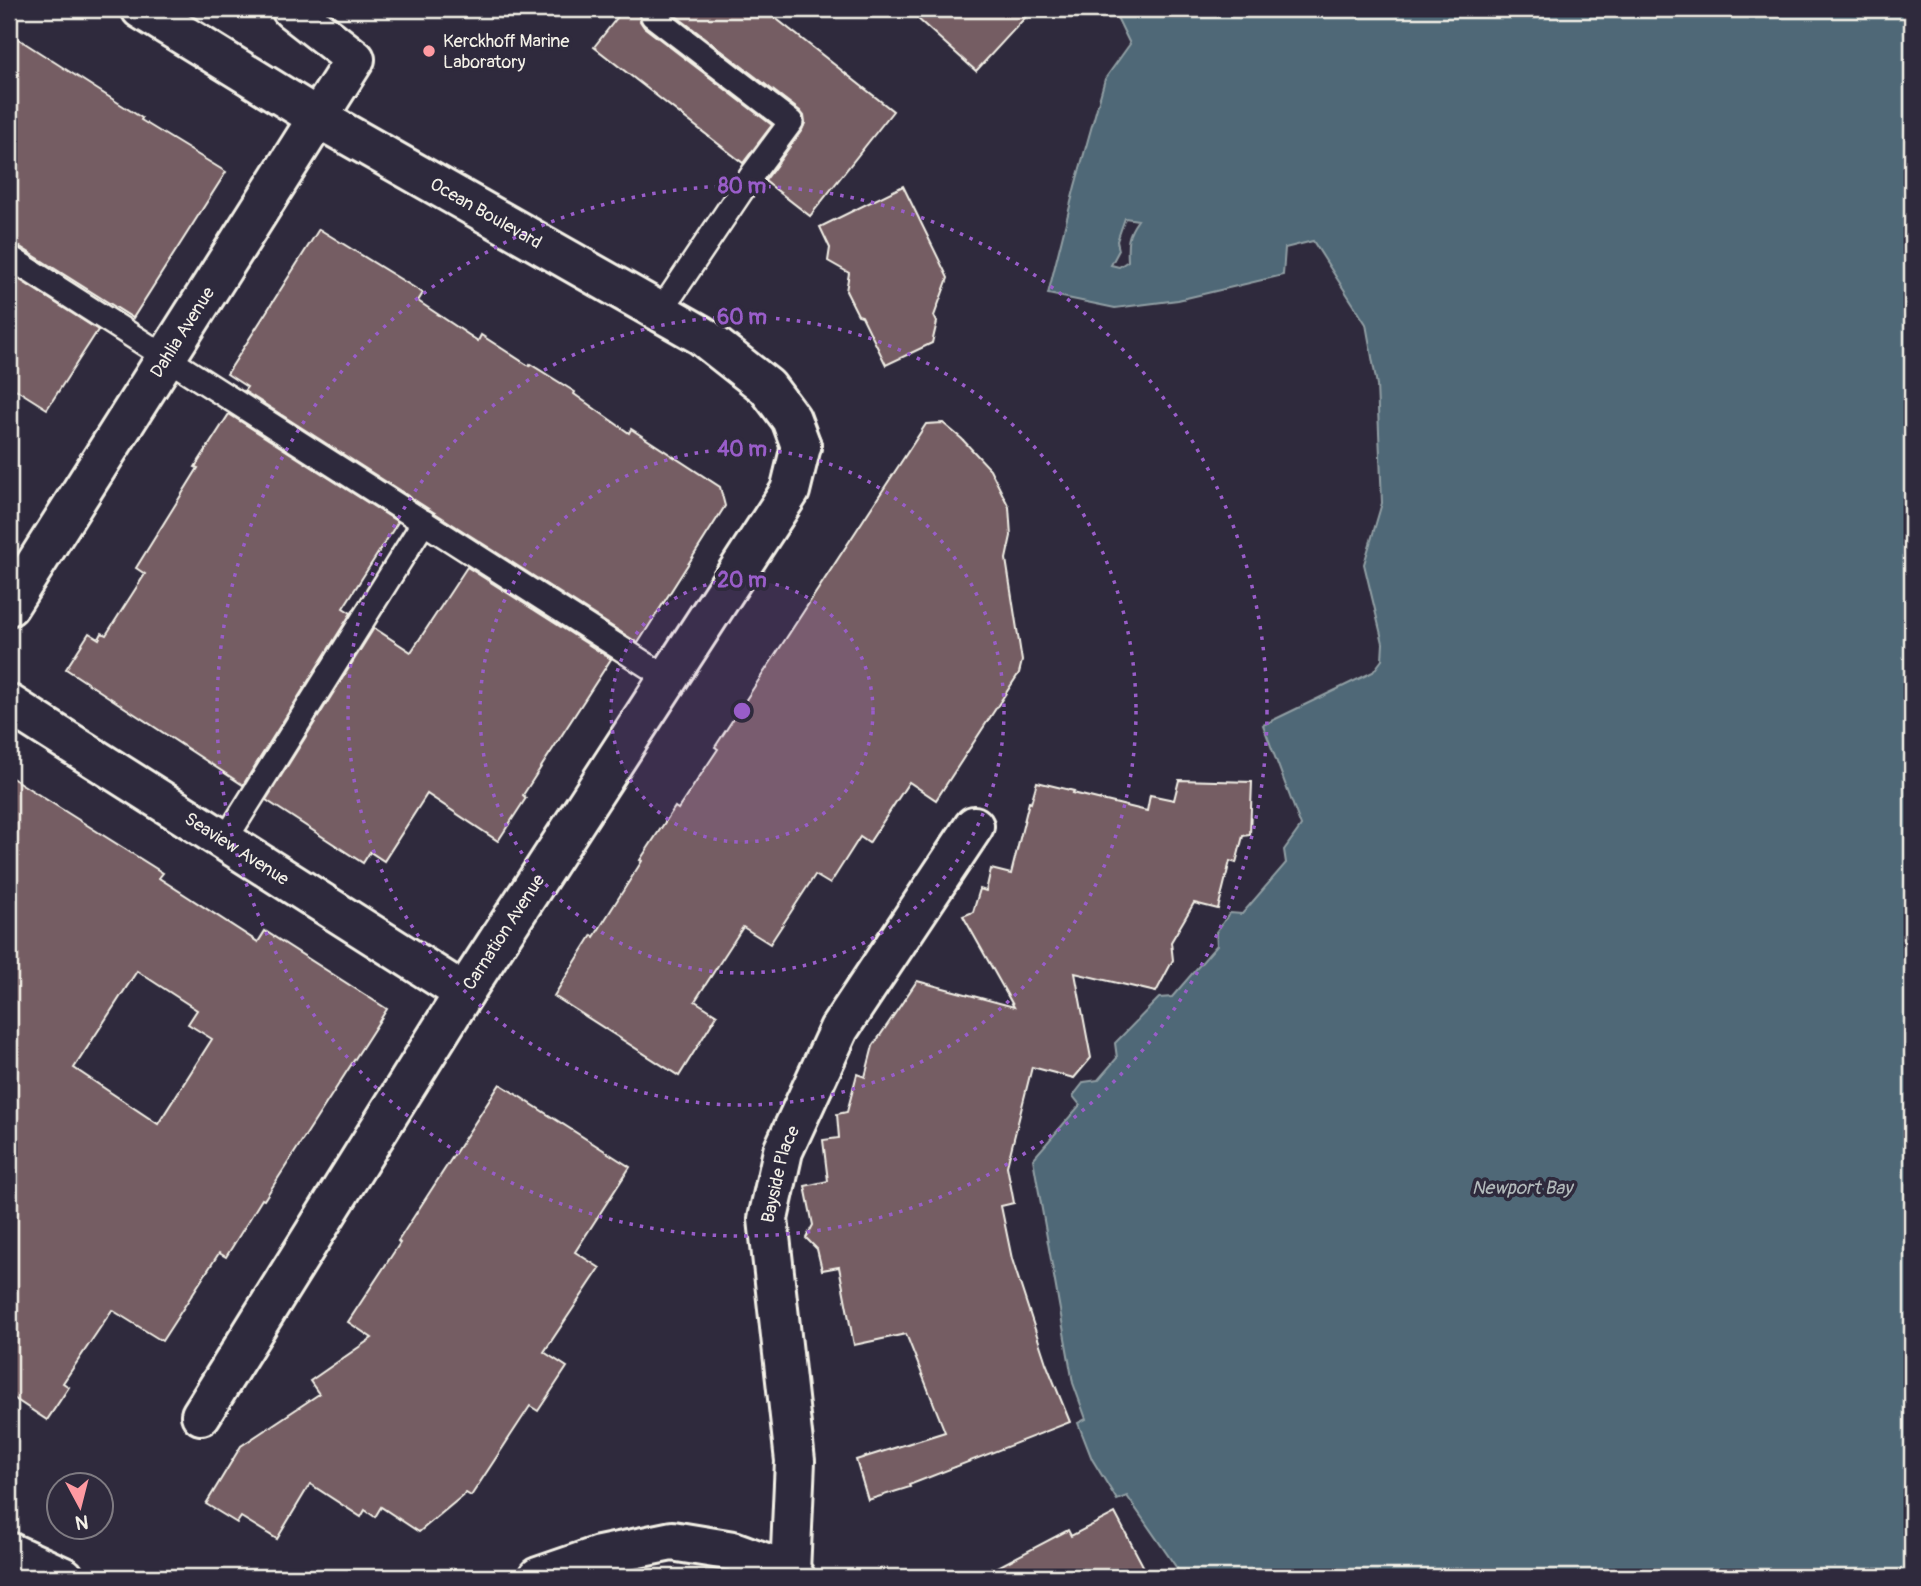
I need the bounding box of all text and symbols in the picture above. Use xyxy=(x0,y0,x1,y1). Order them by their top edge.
place label: Kerckhoff Marine Laboratory xyxy=(443,30,570,74)
marker: Kerckhoff Marine Laboratory xyxy=(421,43,437,59)
street label: Ocean Boulevard xyxy=(426,173,546,254)
text: 80 m xyxy=(718,173,766,200)
street label: Dahlia Avenue xyxy=(145,283,220,382)
text: 60 m xyxy=(717,304,767,331)
text: 40 m xyxy=(717,436,767,463)
text: 20 m xyxy=(717,567,767,594)
centre of rings xyxy=(730,699,754,723)
street label: Seaview Avenue xyxy=(180,807,293,891)
street label: Carnation Avenue xyxy=(458,870,550,994)
street label: Bayside Place xyxy=(756,1122,805,1225)
water label: Newport Bay xyxy=(1472,1176,1575,1200)
north arrow xyxy=(46,1470,116,1540)
text: N xyxy=(74,1509,90,1535)

